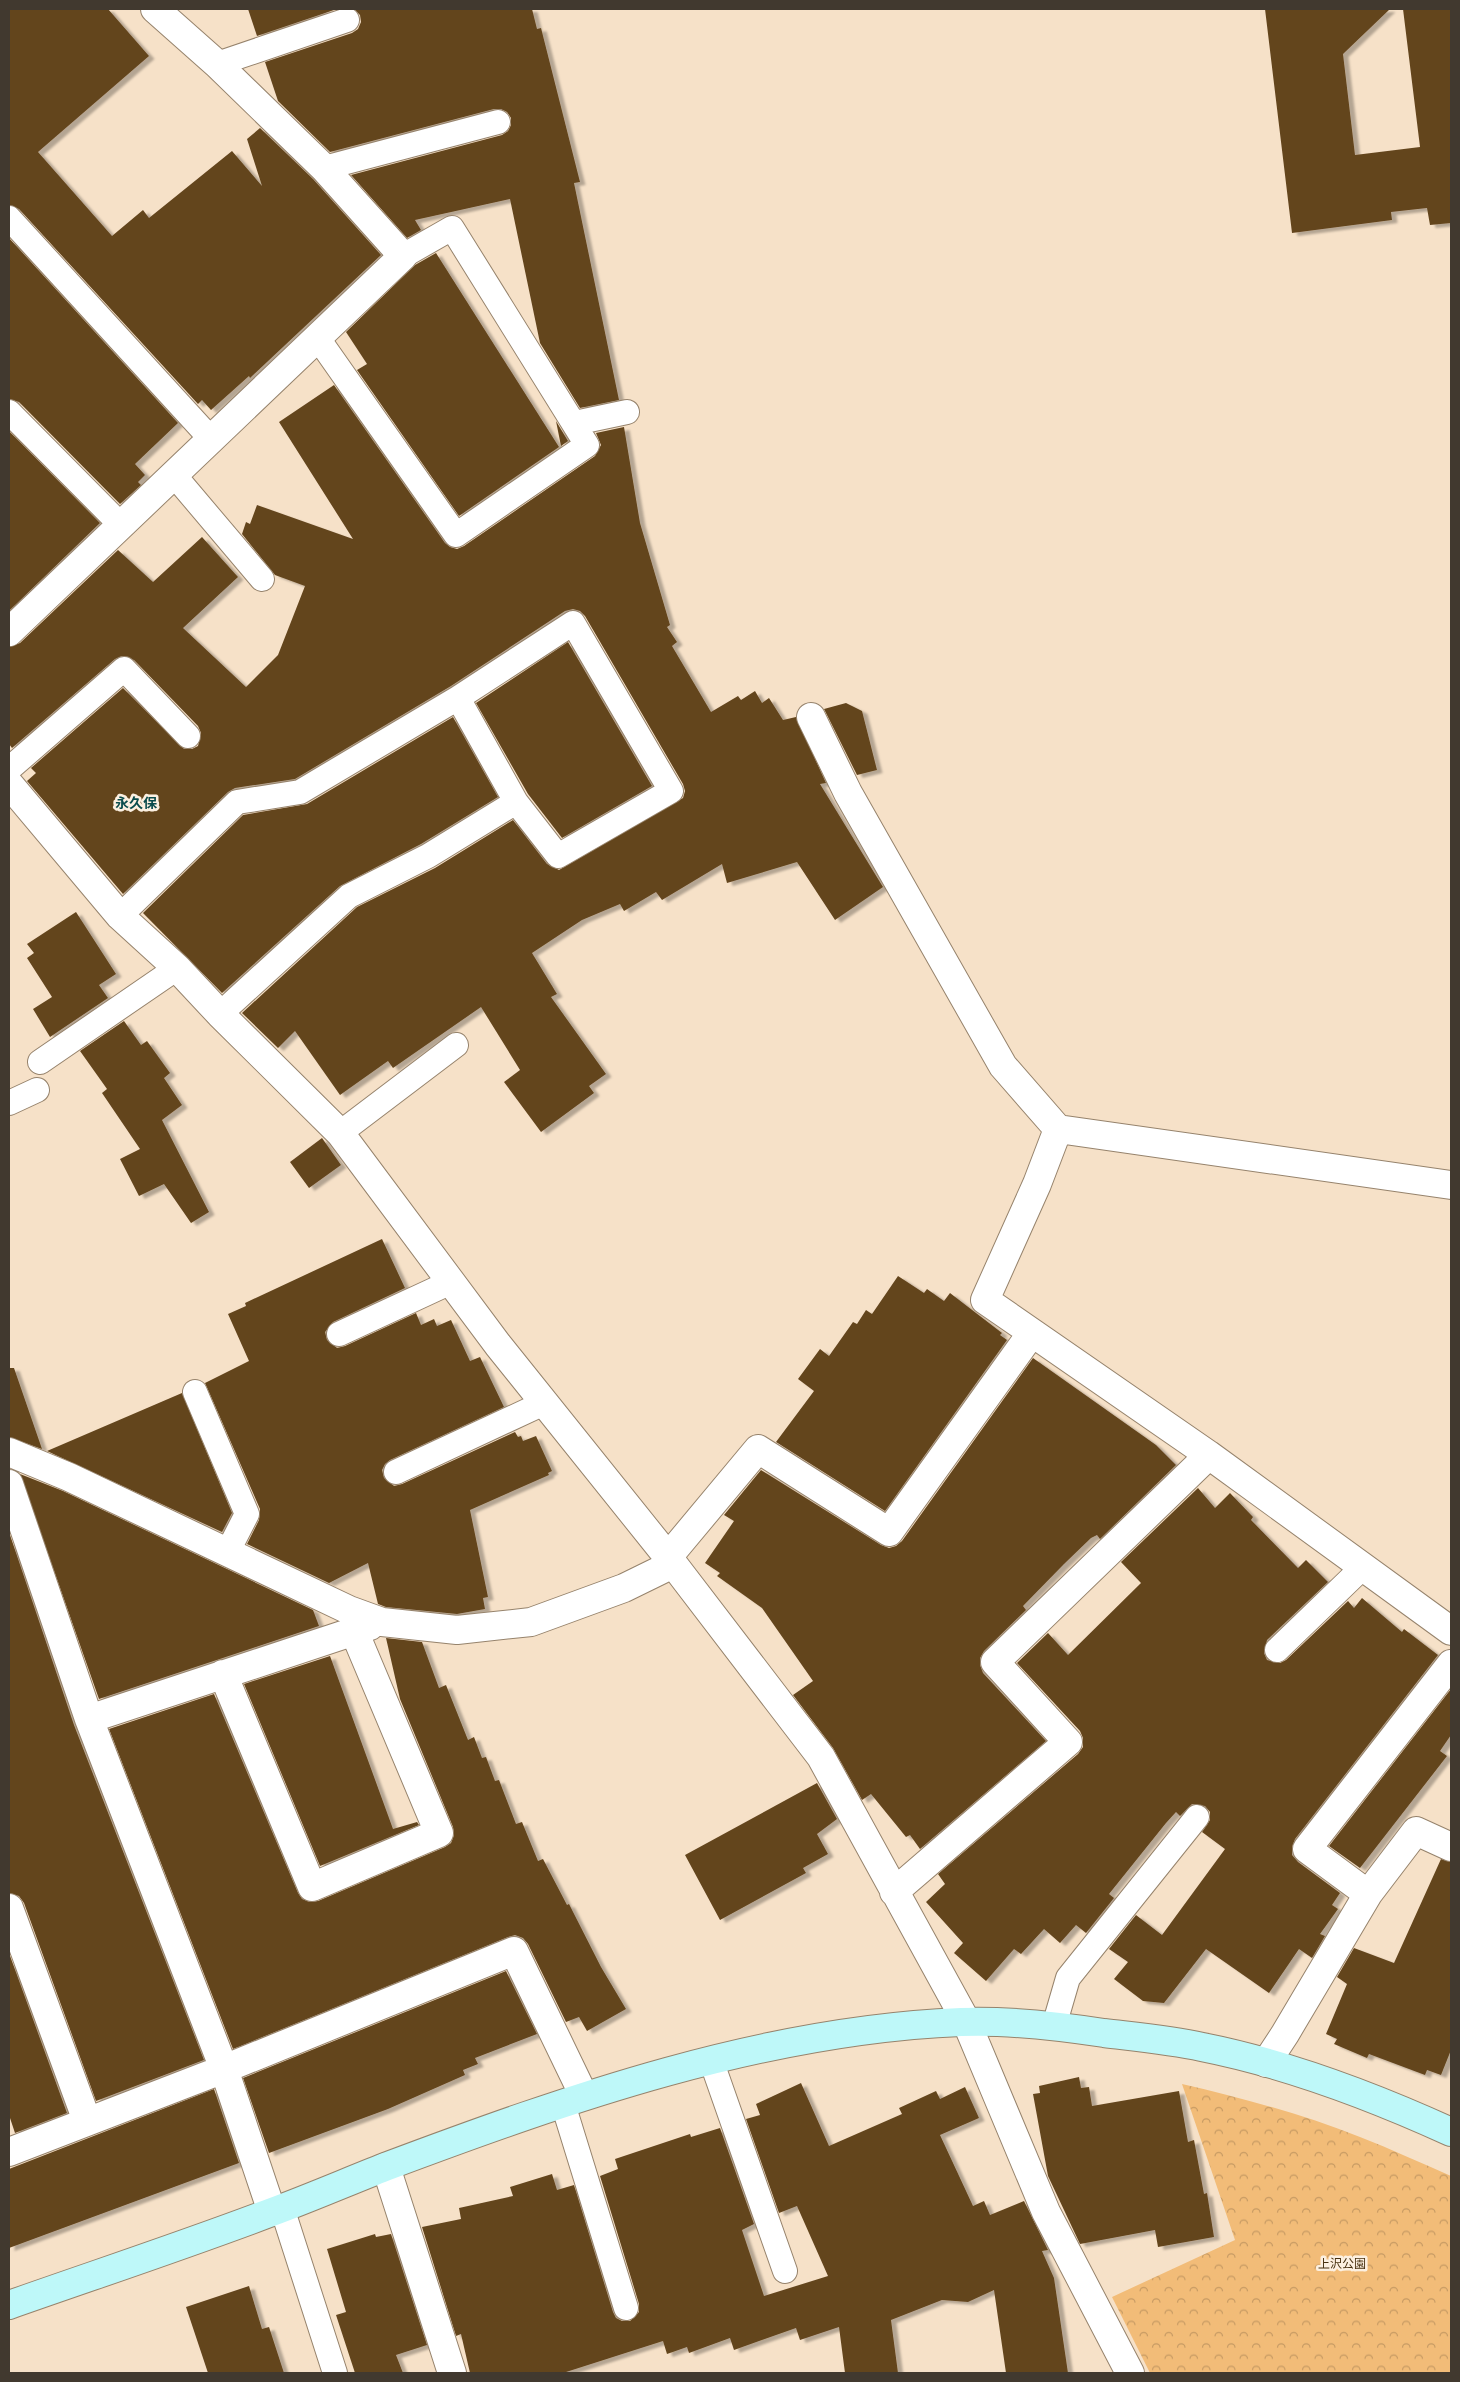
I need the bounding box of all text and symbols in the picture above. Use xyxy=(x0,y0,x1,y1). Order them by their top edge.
district label: 永久保 xyxy=(115,794,157,812)
park label: 上沢公園 xyxy=(1318,2256,1366,2271)

